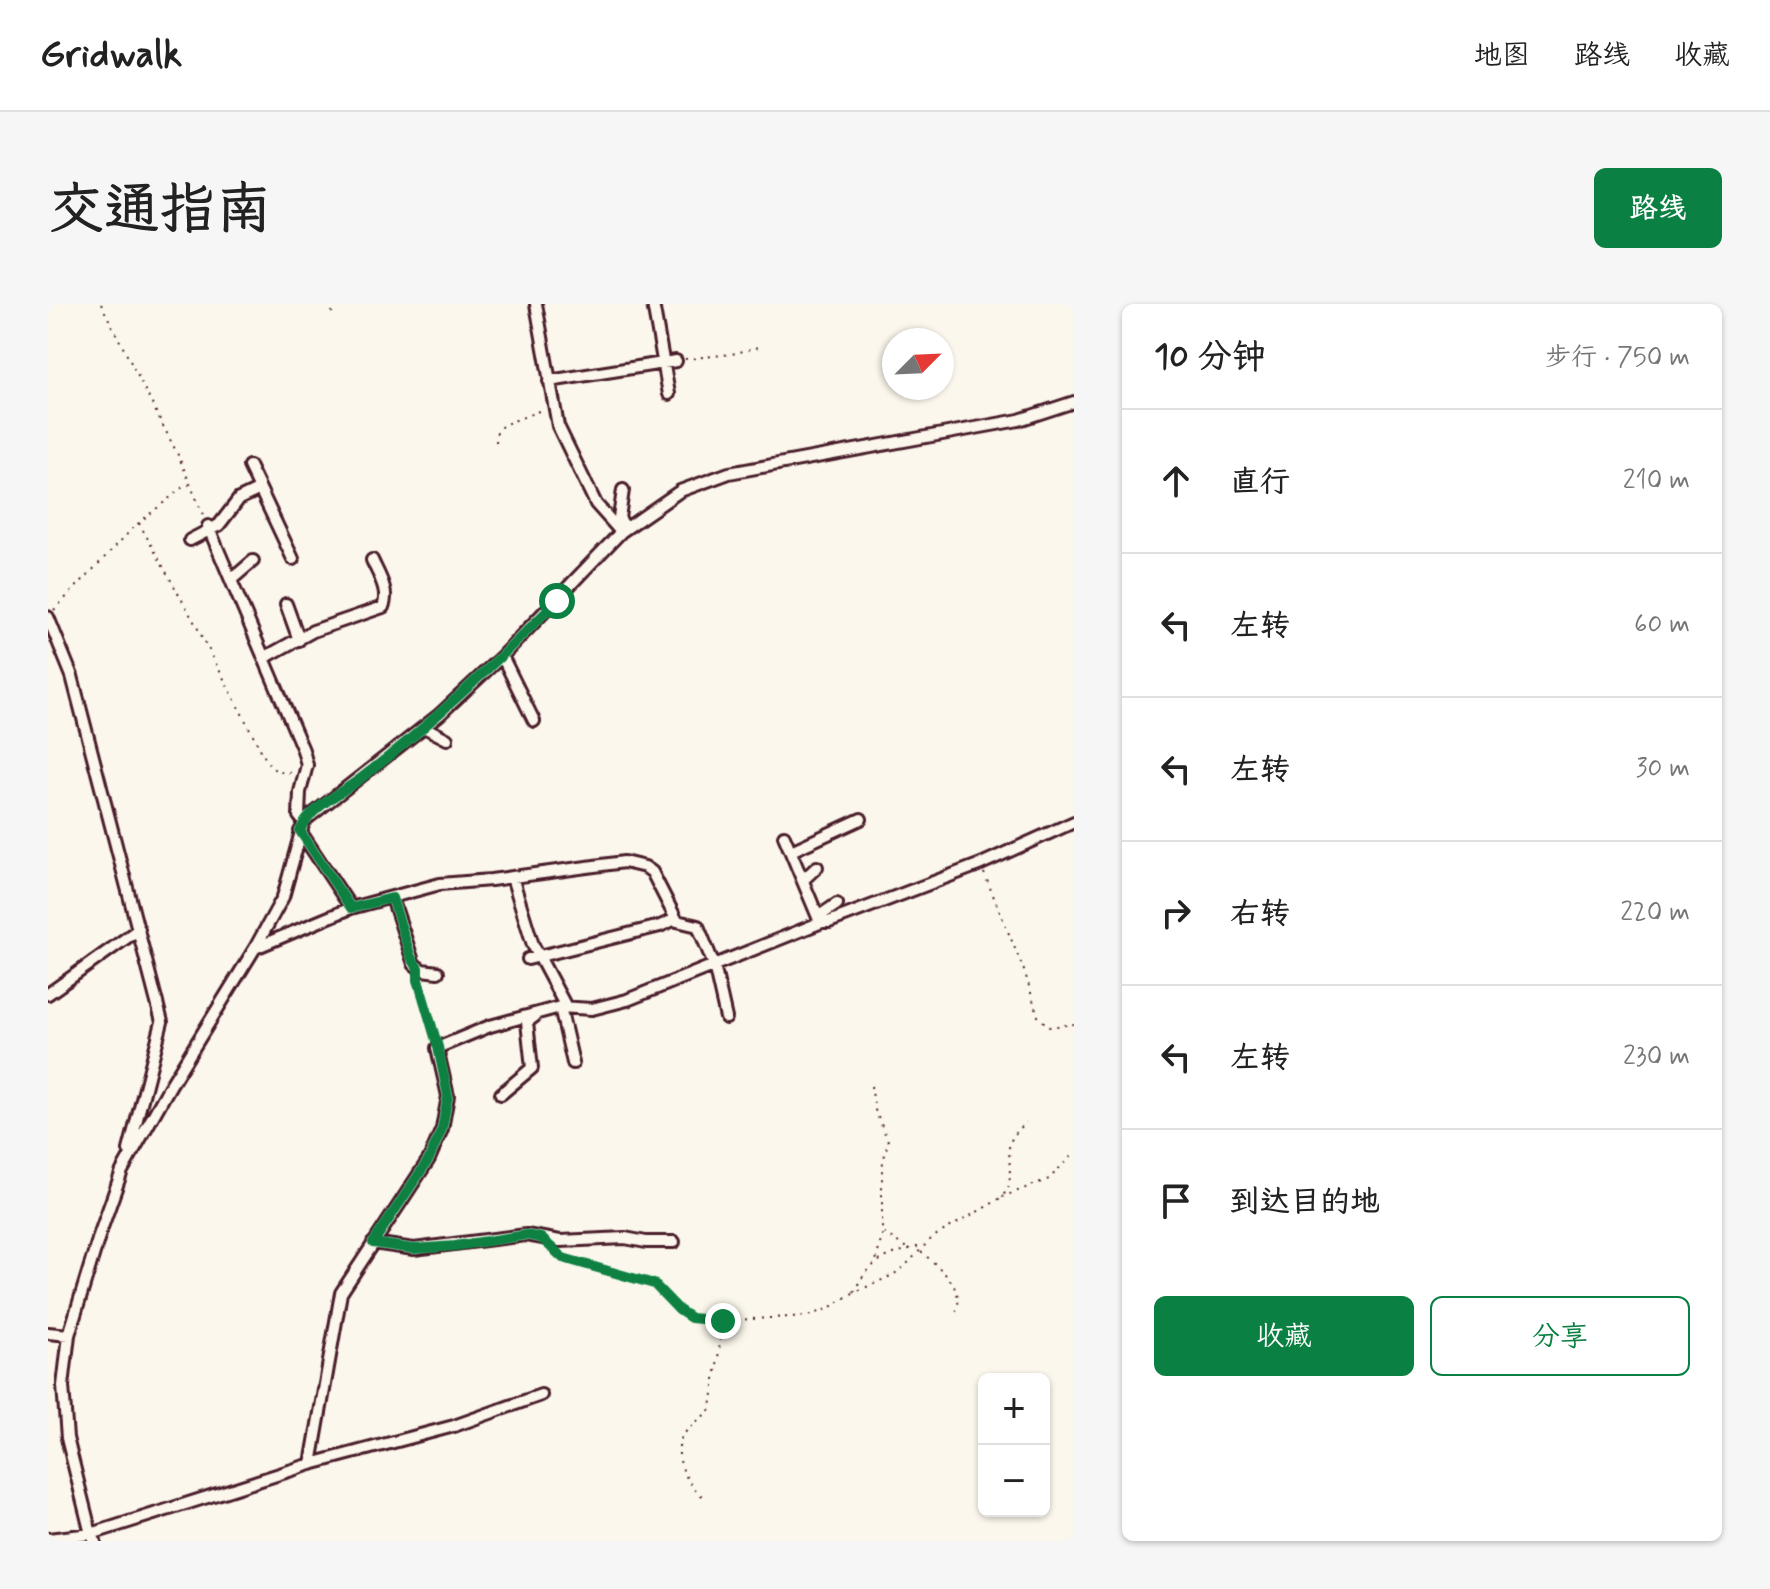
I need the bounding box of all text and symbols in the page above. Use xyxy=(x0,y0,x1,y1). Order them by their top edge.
text: Gridwalk xyxy=(40,31,182,80)
text: 地图 xyxy=(1474,38,1530,75)
text: 路线 xyxy=(1574,38,1630,75)
text: 收藏 xyxy=(1674,38,1730,75)
button: 路线 xyxy=(1594,168,1722,248)
text: 交通指南 xyxy=(48,175,272,248)
north arrow xyxy=(882,328,954,400)
text: 10 分钟 xyxy=(1154,335,1266,380)
text: 步行 · 750 m xyxy=(1545,341,1690,375)
icon: ahead xyxy=(1154,459,1198,503)
text: 直行 xyxy=(1230,463,1290,502)
text: 210 m xyxy=(1623,464,1690,498)
route start xyxy=(539,583,575,619)
icon: left xyxy=(1154,603,1198,647)
text: 左转 xyxy=(1230,607,1290,646)
text: 60 m xyxy=(1634,608,1690,642)
icon: left xyxy=(1154,747,1198,791)
text: 左转 xyxy=(1230,751,1290,790)
text: 30 m xyxy=(1636,752,1690,786)
icon: right xyxy=(1154,891,1198,935)
text: 右转 xyxy=(1230,895,1290,934)
text: 220 m xyxy=(1620,896,1690,930)
icon: left xyxy=(1154,1035,1198,1079)
text: 左转 xyxy=(1230,1039,1290,1078)
text: 230 m xyxy=(1623,1040,1690,1074)
icon: arrive xyxy=(1154,1179,1198,1223)
text: 到达目的地 xyxy=(1230,1183,1380,1222)
button: 收藏 xyxy=(1154,1296,1414,1376)
button: 分享 xyxy=(1430,1296,1690,1376)
route end xyxy=(705,1303,741,1339)
map controls xyxy=(978,1373,1050,1517)
button: + xyxy=(978,1373,1050,1445)
button: − xyxy=(978,1445,1050,1517)

